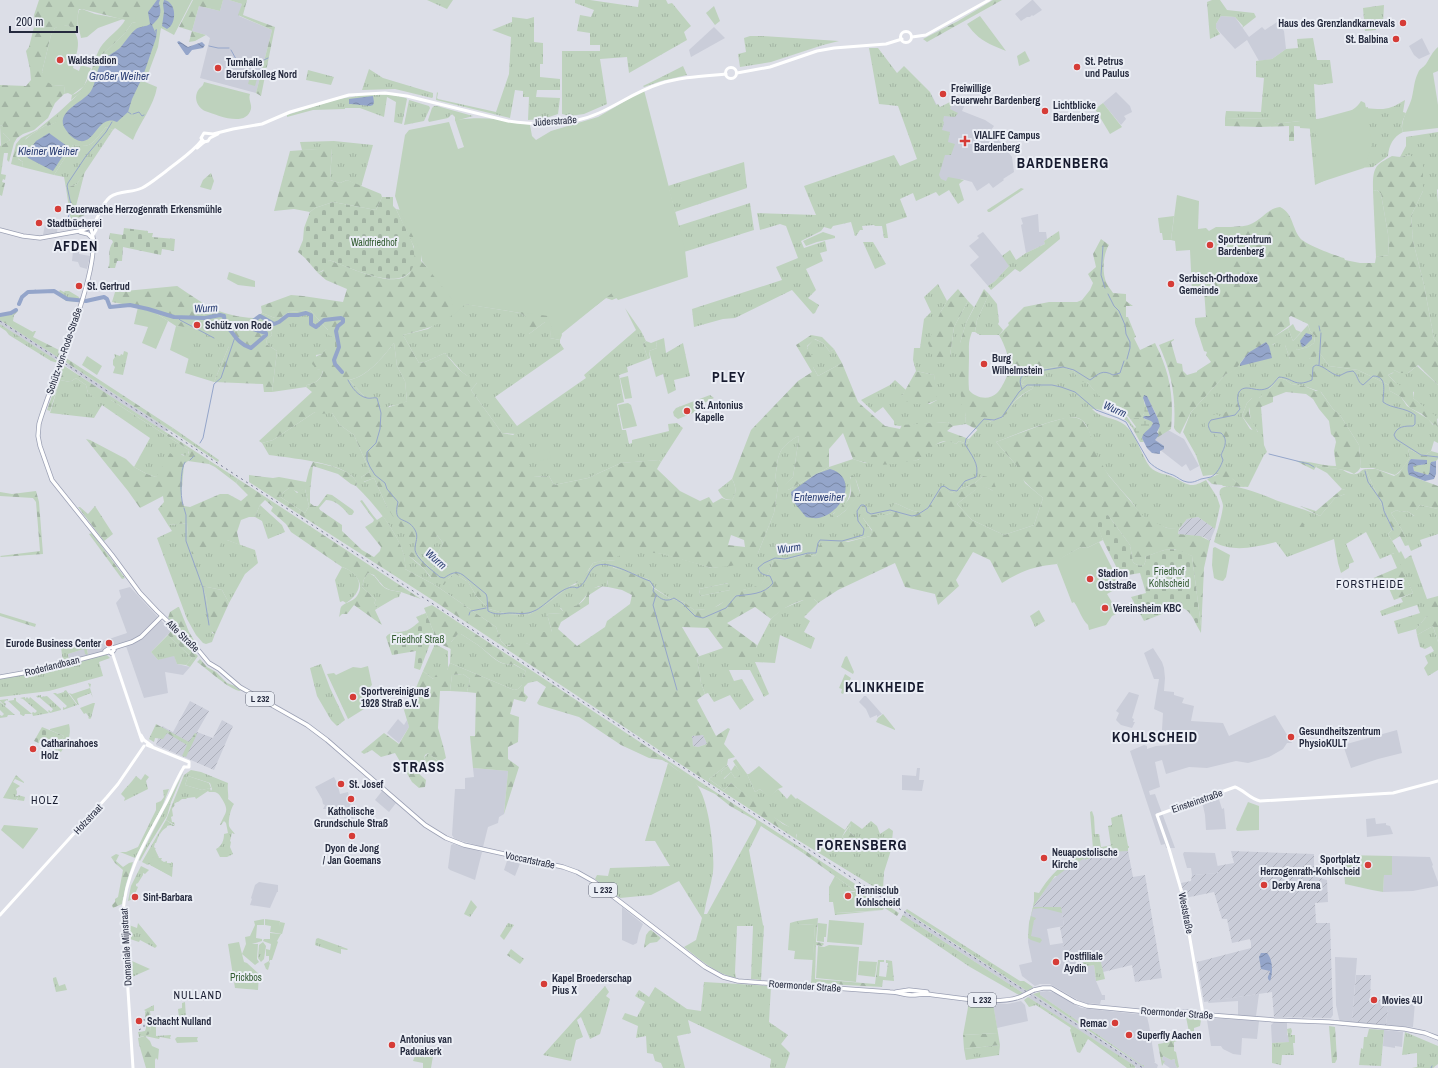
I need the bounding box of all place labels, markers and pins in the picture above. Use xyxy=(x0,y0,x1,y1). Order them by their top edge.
place label: Haus des Grenzlandkarnevals xyxy=(1278,17,1395,30)
marker: Haus des Grenzlandkarnevals xyxy=(1398,18,1408,28)
place label: St. Balbina xyxy=(1346,33,1388,46)
marker: St. Balbina xyxy=(1391,34,1401,44)
place label: Waldstadion xyxy=(68,54,116,67)
marker: Waldstadion xyxy=(55,55,65,65)
place label: St. Petrus und Paulus xyxy=(1085,55,1130,80)
place label: Turnhalle Berufskolleg Nord xyxy=(226,56,297,81)
marker: St. Petrus und Paulus xyxy=(1072,62,1082,72)
marker: Turnhalle Berufskolleg Nord xyxy=(213,63,223,73)
place label: Freiwillige Feuerwehr Bardenberg xyxy=(951,82,1040,107)
marker: Freiwillige Feuerwehr Bardenberg xyxy=(938,89,948,99)
place label: Lichtblicke Bardenberg xyxy=(1053,99,1099,124)
marker: Lichtblicke Bardenberg xyxy=(1040,106,1050,116)
place label: VIALIFE Campus Bardenberg xyxy=(974,129,1041,154)
marker: VIALIFE Campus Bardenberg xyxy=(959,135,971,147)
place label: Feuerwache Herzogenrath Erkensmühle xyxy=(66,203,222,216)
marker: Feuerwache Herzogenrath Erkensmühle xyxy=(53,204,63,214)
place label: Stadtbücherei xyxy=(47,217,102,230)
marker: Stadtbücherei xyxy=(34,218,44,228)
place label: Sportzentrum Bardenberg xyxy=(1218,233,1271,258)
marker: Sportzentrum Bardenberg xyxy=(1205,240,1215,250)
place label: Serbisch-Orthodoxe Gemeinde xyxy=(1179,272,1258,297)
marker: Serbisch-Orthodoxe Gemeinde xyxy=(1166,279,1176,289)
place label: St. Gertrud xyxy=(87,280,130,293)
marker: St. Gertrud xyxy=(74,281,84,291)
place label: Schütz von Rode xyxy=(205,319,272,332)
marker: Schütz von Rode xyxy=(192,320,202,330)
place label: Burg Wilhelmstein xyxy=(992,352,1043,377)
marker: Burg Wilhelmstein xyxy=(979,359,989,369)
place label: St. Antonius Kapelle xyxy=(695,399,743,424)
marker: St. Antonius Kapelle xyxy=(682,406,692,416)
place label: Stadion Oststraße xyxy=(1098,567,1137,592)
marker: Stadion Oststraße xyxy=(1085,574,1095,584)
place label: Vereinsheim KBC xyxy=(1113,602,1181,615)
marker: Vereinsheim KBC xyxy=(1100,603,1110,613)
place label: Eurode Business Center xyxy=(6,637,102,650)
marker: Eurode Business Center xyxy=(104,638,114,648)
place label: Sportvereinigung 1928 Straß e.V. xyxy=(361,685,429,710)
marker: Sportvereinigung 1928 Straß e.V. xyxy=(348,692,358,702)
place label: Gesundheitszentrum PhysioKULT xyxy=(1299,725,1381,750)
marker: Gesundheitszentrum PhysioKULT xyxy=(1286,732,1296,742)
place label: Catharinahoes Holz xyxy=(41,737,98,762)
marker: Catharinahoes Holz xyxy=(28,744,38,754)
place label: St. Josef xyxy=(349,778,383,791)
marker: St. Josef xyxy=(336,779,346,789)
marker: Katholische Grundschule Straß xyxy=(346,794,356,804)
place label: Katholische Grundschule Straß xyxy=(314,805,388,830)
marker: Dyon de Jong / Jan Goemans xyxy=(347,831,357,841)
place label: Dyon de Jong / Jan Goemans xyxy=(323,842,382,867)
place label: Neuapostolische Kirche xyxy=(1052,846,1118,871)
marker: Neuapostolische Kirche xyxy=(1039,853,1049,863)
place label: Sportplatz Herzogenrath-Kohlscheid xyxy=(1260,853,1360,878)
marker: Sportplatz Herzogenrath-Kohlscheid xyxy=(1363,860,1373,870)
place label: Derby Arena xyxy=(1272,879,1321,892)
marker: Derby Arena xyxy=(1259,880,1269,890)
place label: Tennisclub Kohlscheid xyxy=(856,884,900,909)
place label: Sint-Barbara xyxy=(143,891,193,904)
marker: Tennisclub Kohlscheid xyxy=(843,891,853,901)
marker: Sint-Barbara xyxy=(130,892,140,902)
place label: Postfiliale Aydin xyxy=(1064,950,1103,975)
marker: Postfiliale Aydin xyxy=(1051,957,1061,967)
place label: Kapel Broederschap Pius X xyxy=(552,972,632,997)
marker: Kapel Broederschap Pius X xyxy=(539,979,549,989)
place label: Movies 4U xyxy=(1382,994,1423,1007)
marker: Movies 4U xyxy=(1369,995,1379,1005)
place label: Schacht Nulland xyxy=(147,1015,211,1028)
marker: Schacht Nulland xyxy=(134,1016,144,1026)
place label: Remac xyxy=(1080,1017,1107,1030)
marker: Remac xyxy=(1110,1018,1120,1028)
place label: Superfly Aachen xyxy=(1137,1029,1201,1042)
marker: Superfly Aachen xyxy=(1124,1030,1134,1040)
place label: Antonius van Paduakerk xyxy=(400,1033,452,1058)
marker: Antonius van Paduakerk xyxy=(387,1040,397,1050)

